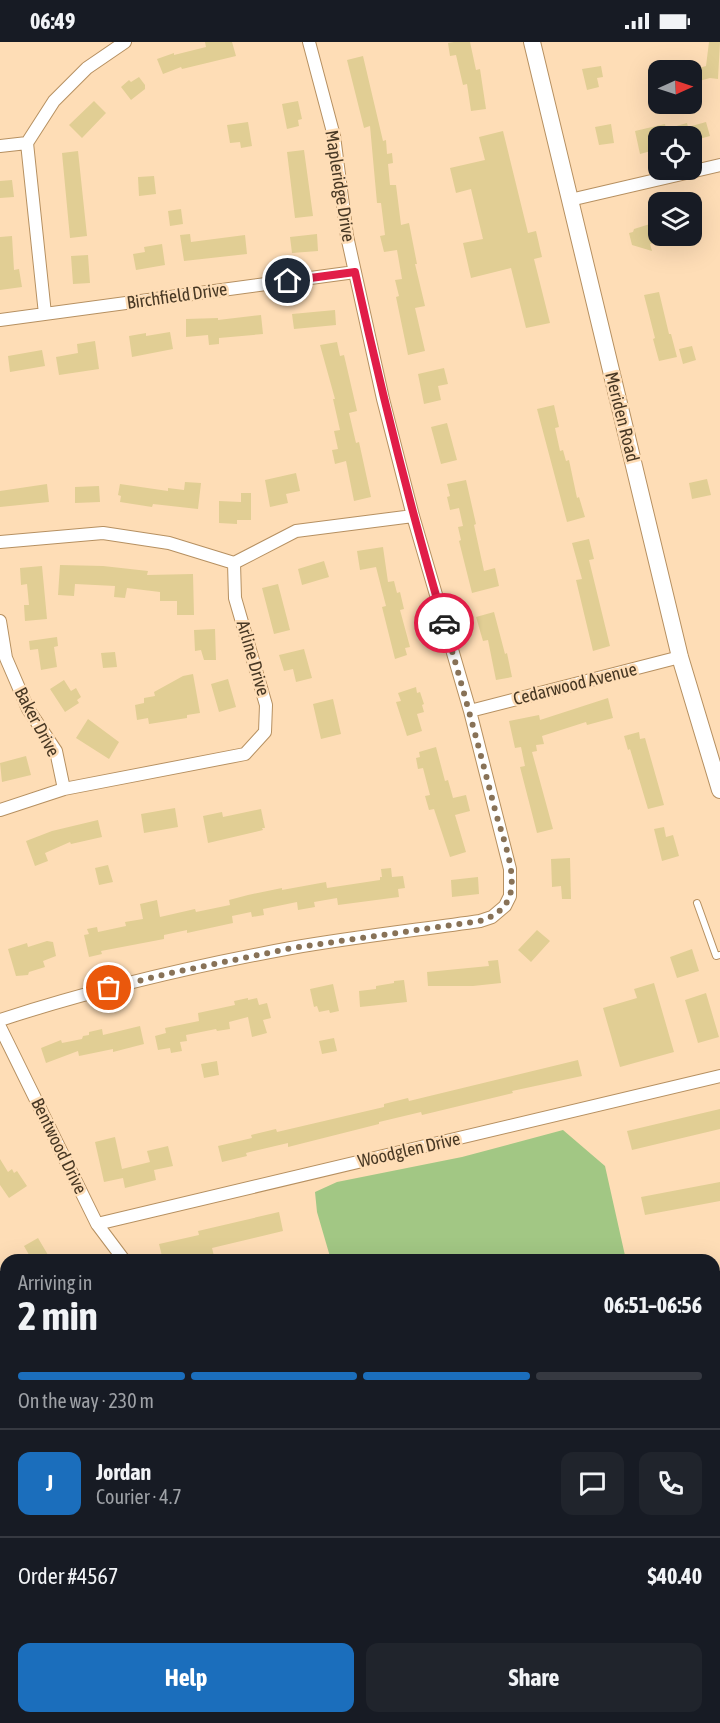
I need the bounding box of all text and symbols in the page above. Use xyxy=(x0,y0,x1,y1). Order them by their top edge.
text: 06:49 xyxy=(30,8,75,34)
north arrow xyxy=(648,60,702,114)
map controls xyxy=(648,60,702,246)
button: locate xyxy=(648,126,702,180)
street label: Mapleridge Drive xyxy=(321,129,360,243)
button: layers xyxy=(648,192,702,246)
pin xyxy=(262,255,313,306)
icon: home xyxy=(271,264,304,297)
street label: Birchfield Drive xyxy=(125,278,228,313)
street label: Meriden Road xyxy=(601,370,644,464)
courier xyxy=(414,593,474,653)
icon: car xyxy=(428,607,461,640)
street label: Arline Drive xyxy=(233,618,274,698)
street label: Cedarwood Avenue xyxy=(511,658,639,709)
street label: Baker Drive xyxy=(10,684,64,760)
pin xyxy=(83,962,134,1013)
icon: bag xyxy=(92,971,125,1004)
street label: Bentwood Drive xyxy=(27,1094,92,1197)
street label: Woodglen Drive xyxy=(356,1128,462,1172)
text: Arriving in xyxy=(18,1271,92,1294)
text: 06:51–06:56 xyxy=(604,1292,702,1318)
text: 2 min xyxy=(18,1294,98,1338)
text: On the way · 230 m xyxy=(18,1389,154,1412)
button: chat xyxy=(561,1452,624,1515)
button: phone xyxy=(639,1452,702,1515)
text: Jordan xyxy=(96,1459,151,1485)
text: J xyxy=(46,1470,53,1496)
text: Courier · 4.7 xyxy=(96,1485,182,1508)
text: Order #4567 xyxy=(18,1563,118,1589)
text: $40.40 xyxy=(647,1563,702,1589)
button: Help xyxy=(18,1643,354,1712)
button: Share xyxy=(366,1643,702,1712)

